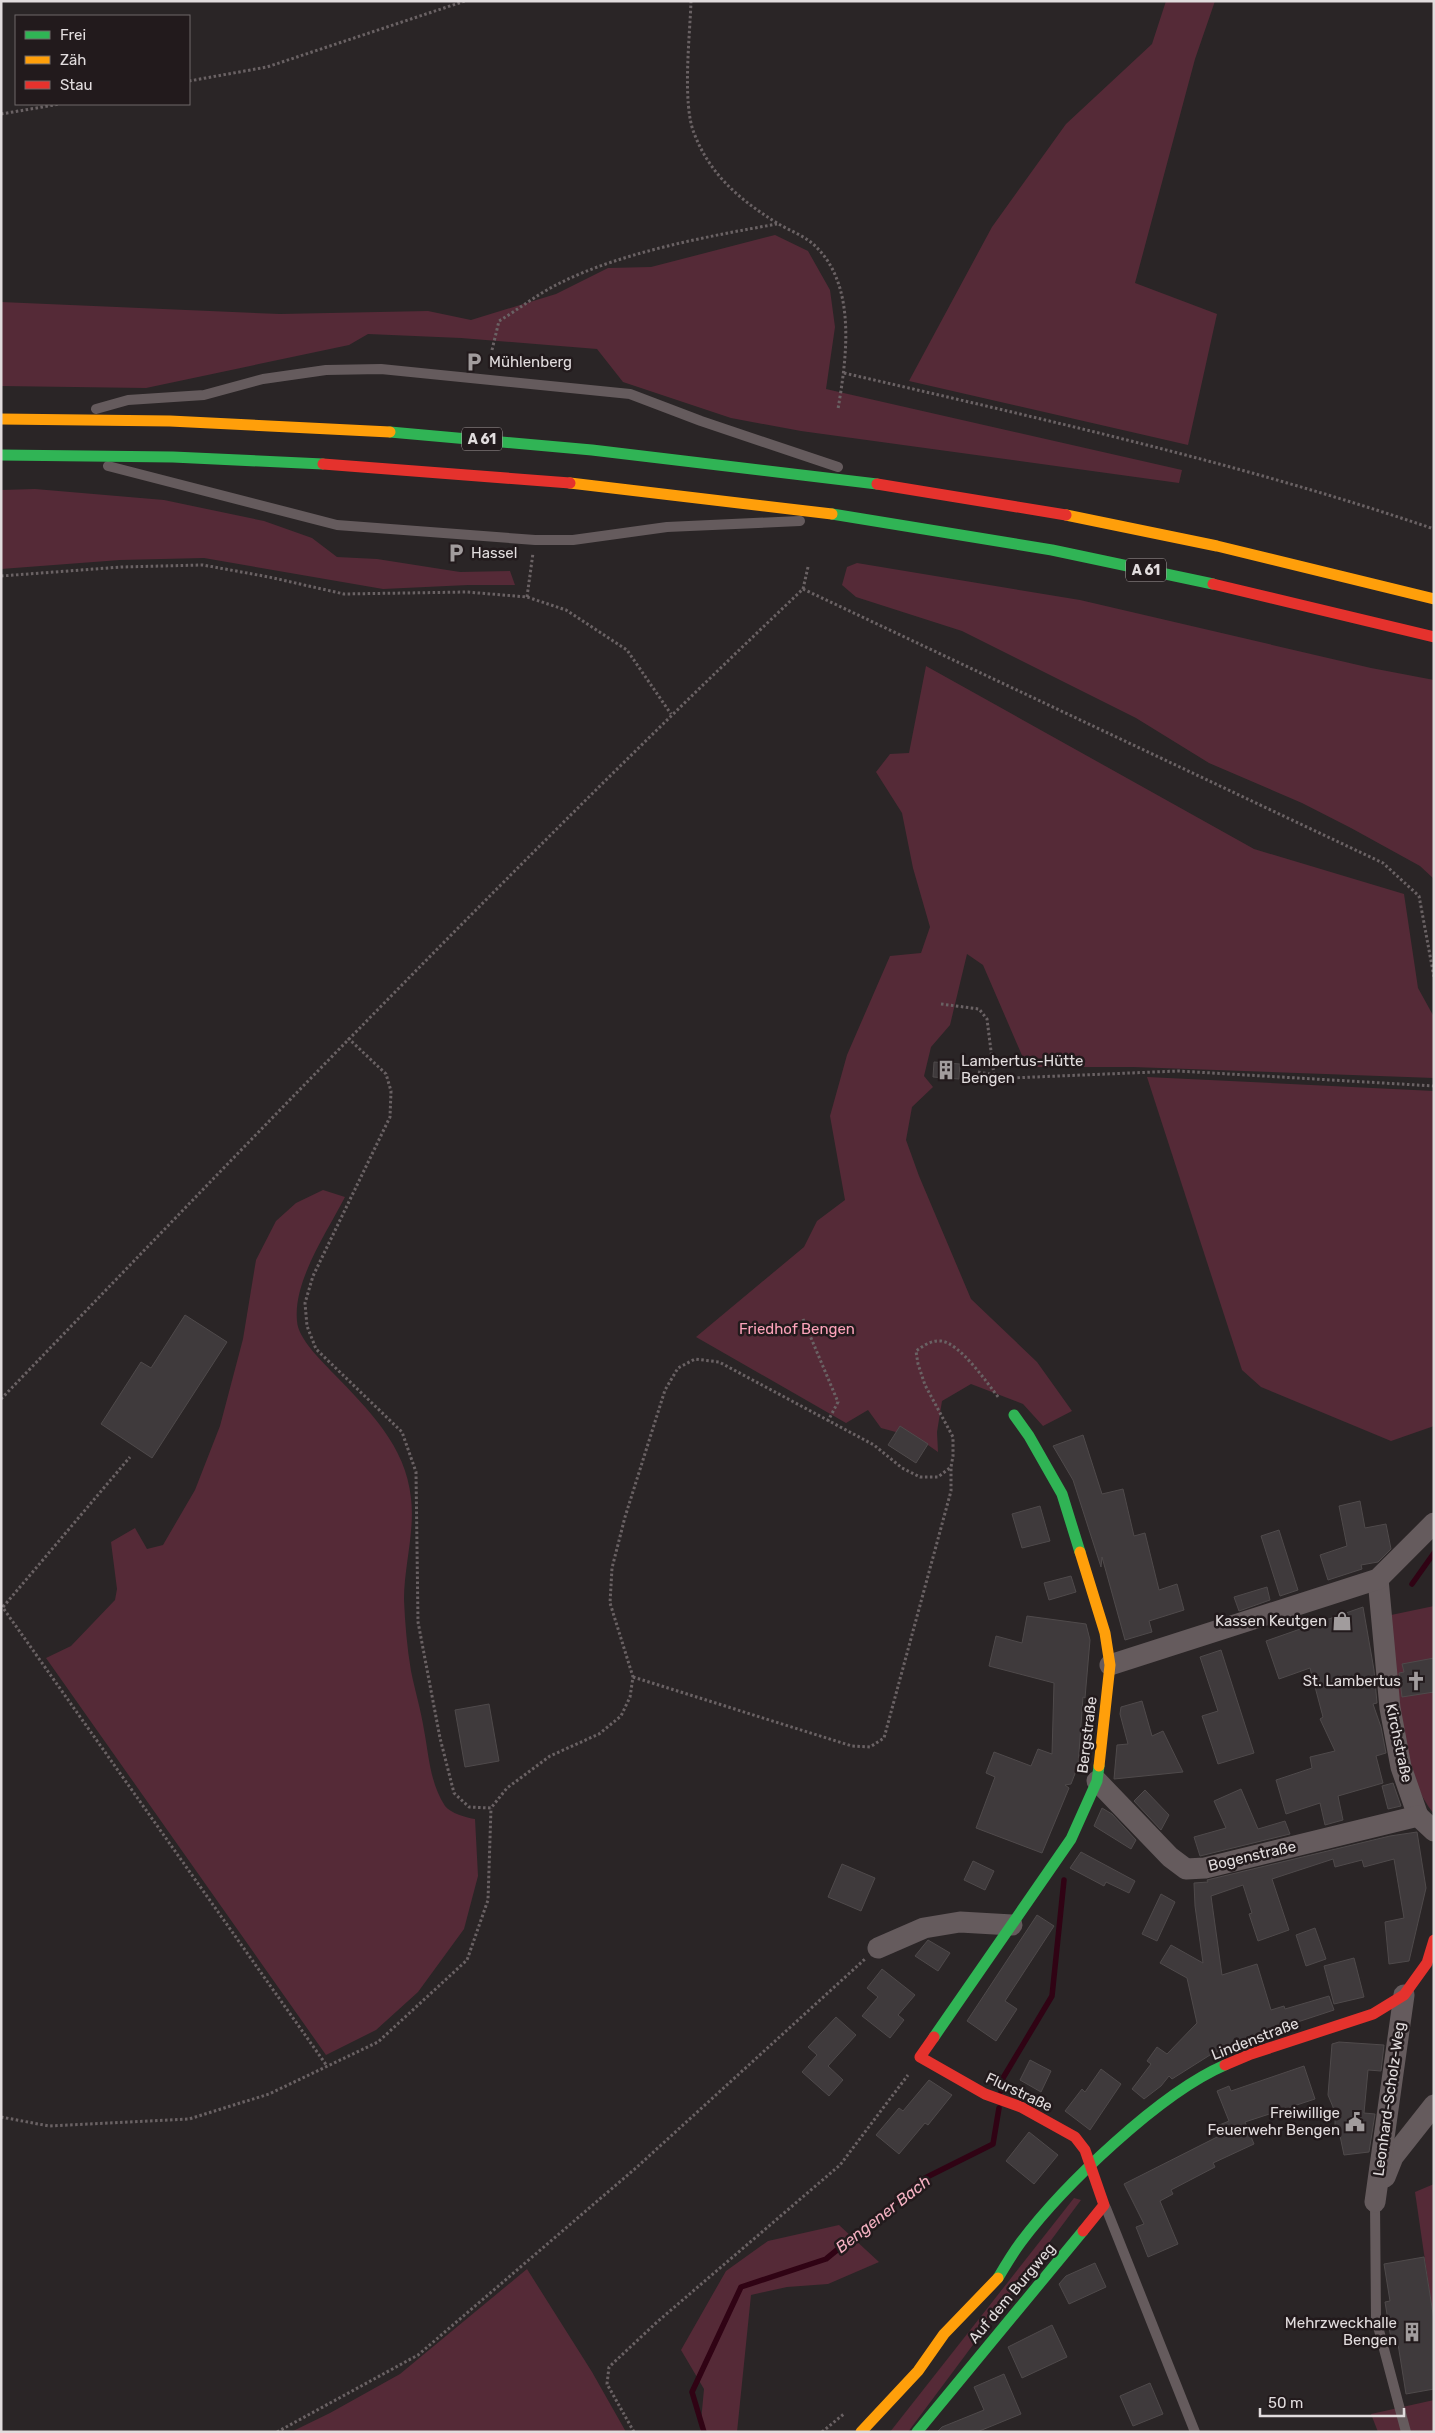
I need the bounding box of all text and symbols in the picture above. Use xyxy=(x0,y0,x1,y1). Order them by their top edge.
legend xyxy=(15,15,190,105)
text: Frei xyxy=(60,26,86,44)
text: Zäh xyxy=(60,51,86,69)
text: Stau xyxy=(60,76,93,94)
parking icon: Mühlenberg xyxy=(463,351,485,373)
place label: Mühlenberg xyxy=(489,353,572,371)
road number: A 61 xyxy=(462,428,502,450)
parking icon: Hassel xyxy=(445,542,467,564)
place label: Hassel xyxy=(471,544,517,562)
road number: A 61 xyxy=(1126,558,1166,582)
place label: Lambertus-Hütte Bengen xyxy=(961,1052,1084,1087)
building icon: Lambertus-Hütte Bengen xyxy=(935,1059,957,1081)
park label: Friedhof Bengen xyxy=(739,1320,855,1338)
shop icon: Kassen Keutgen xyxy=(1331,1610,1353,1632)
place label: Kassen Keutgen xyxy=(1215,1612,1327,1630)
church icon: St. Lambertus xyxy=(1405,1670,1427,1692)
place label: St. Lambertus xyxy=(1303,1672,1401,1690)
street label: Bergstraße xyxy=(1073,1695,1101,1775)
street label: Kirchstraße xyxy=(1382,1702,1416,1784)
street label: Bogenstraße xyxy=(1206,1837,1298,1875)
street label: Lindenstraße xyxy=(1209,2014,1301,2064)
street label: Leonhard-Scholz-Weg xyxy=(1369,2021,1409,2177)
street label: Flurstraße xyxy=(983,2069,1055,2115)
place label: Freiwillige Feuerwehr Bengen xyxy=(1208,2104,1340,2139)
public building icon: Freiwillige Feuerwehr Bengen xyxy=(1344,2111,1366,2133)
water label: Bengener Bach xyxy=(832,2171,934,2257)
street label: Auf dem Burgweg xyxy=(965,2239,1059,2347)
place label: Mehrzweckhalle Bengen xyxy=(1285,2314,1397,2349)
building icon: Mehrzweckhalle Bengen xyxy=(1401,2321,1423,2343)
scale bar xyxy=(1260,2386,1404,2418)
text: 50 m xyxy=(1268,2394,1303,2412)

